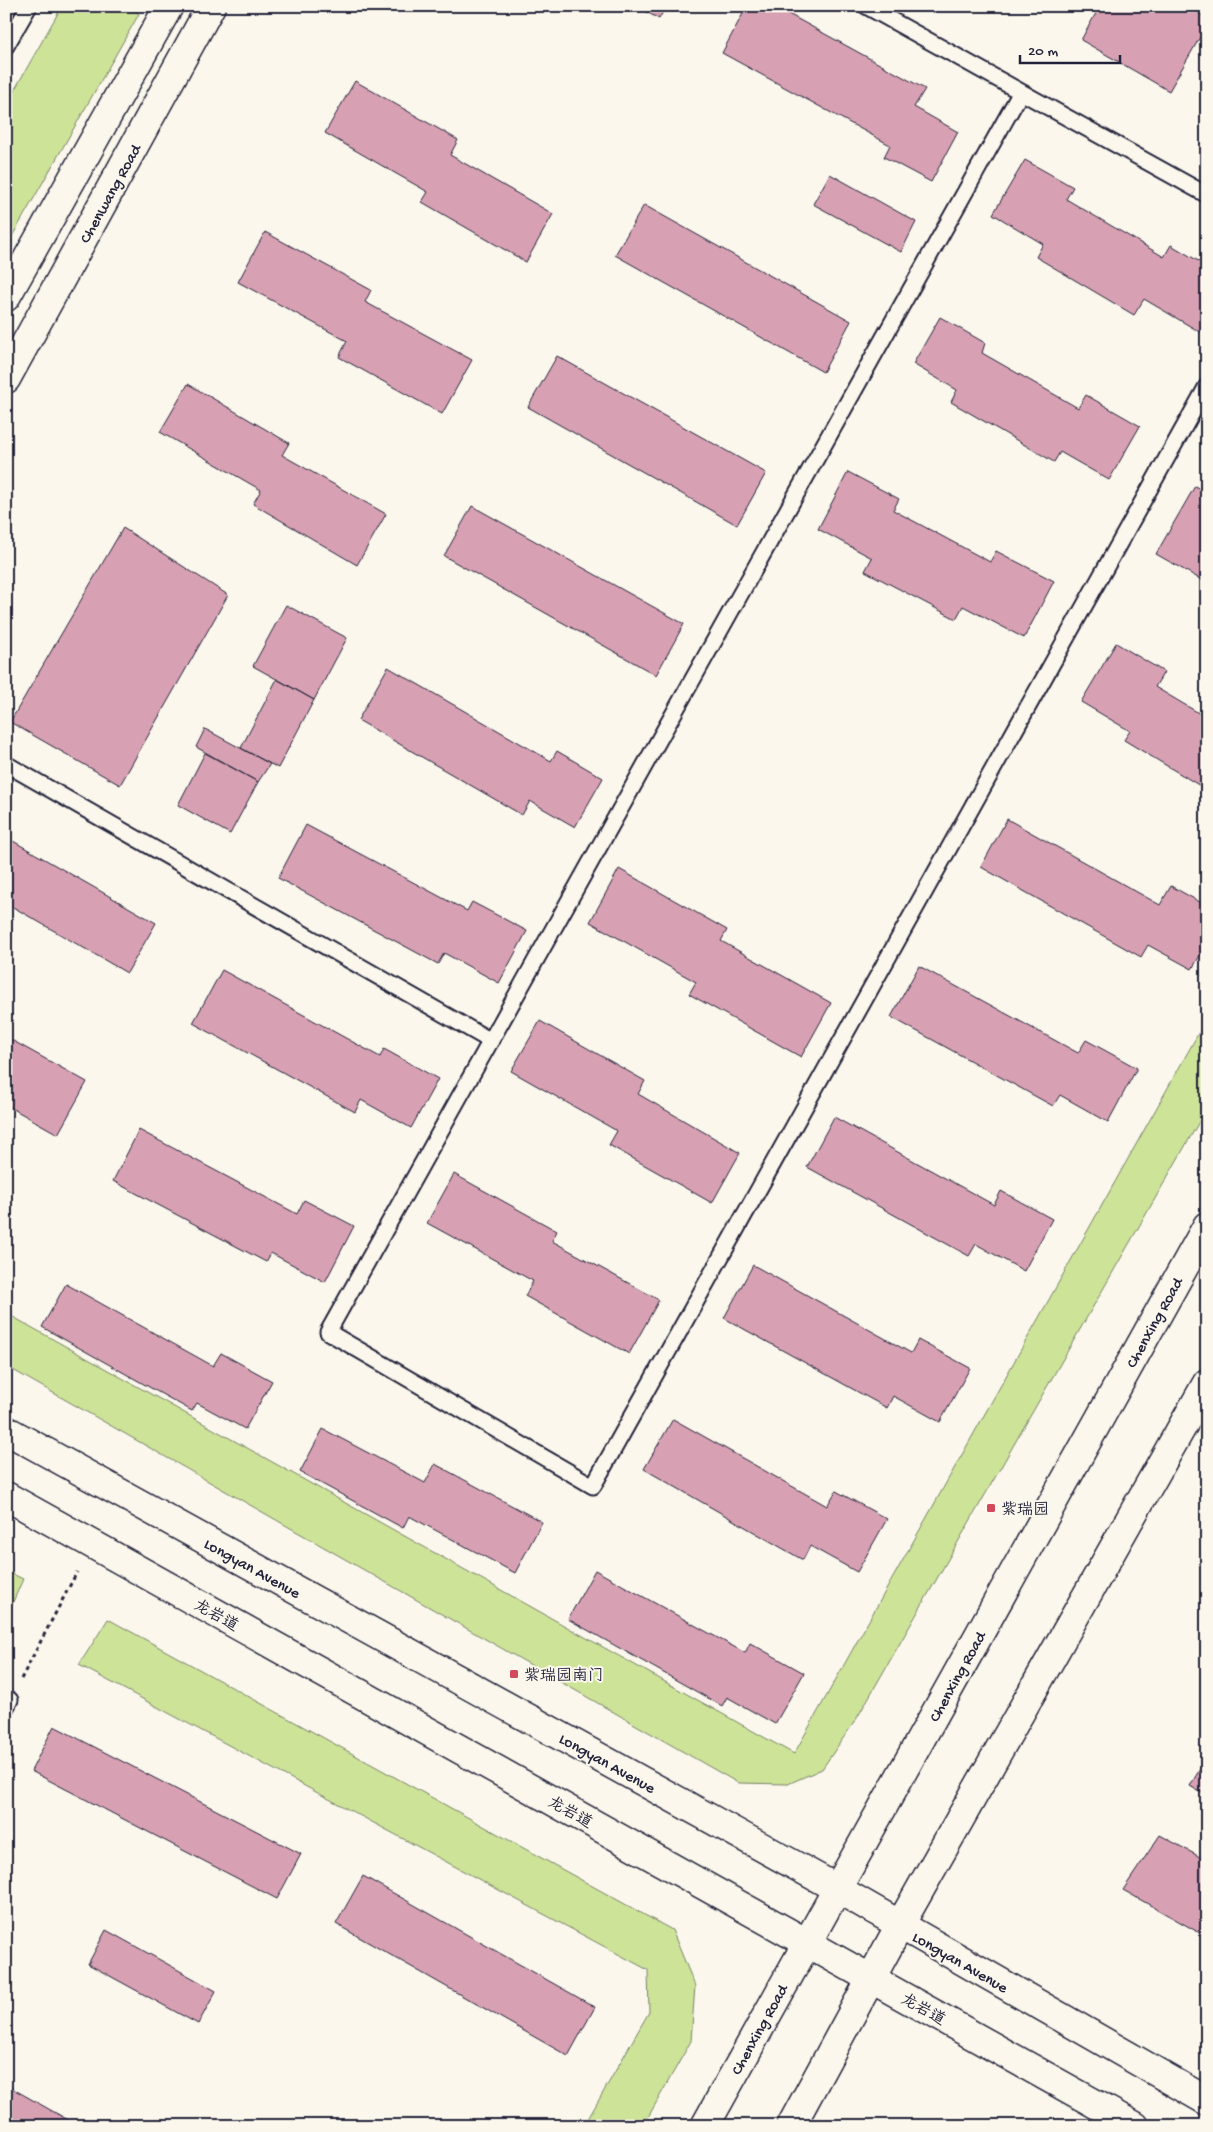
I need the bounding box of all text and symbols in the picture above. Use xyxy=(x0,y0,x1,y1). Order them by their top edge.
scale bar xyxy=(1020,32,1120,64)
text: 20 m xyxy=(1028,43,1058,61)
street label: Chenwang Road xyxy=(77,141,148,247)
street label: Chenxing Road xyxy=(1123,1274,1190,1372)
place label: 紫瑞园 xyxy=(1001,1501,1049,1521)
marker: 紫瑞园 xyxy=(985,1502,997,1514)
street label: Longyan Avenue xyxy=(200,1536,303,1605)
street label: 龙岩道 xyxy=(190,1596,241,1637)
street label: Chenxing Road xyxy=(926,1628,993,1726)
place label: 紫瑞园南门 xyxy=(524,1666,604,1687)
marker: 紫瑞园南门 xyxy=(508,1668,520,1680)
street label: Longyan Avenue xyxy=(555,1731,658,1800)
street label: 龙岩道 xyxy=(544,1793,595,1834)
street label: Longyan Avenue xyxy=(908,1929,1011,1999)
street label: Chenxing Road xyxy=(728,1981,795,2079)
street label: 龙岩道 xyxy=(897,1990,948,2031)

